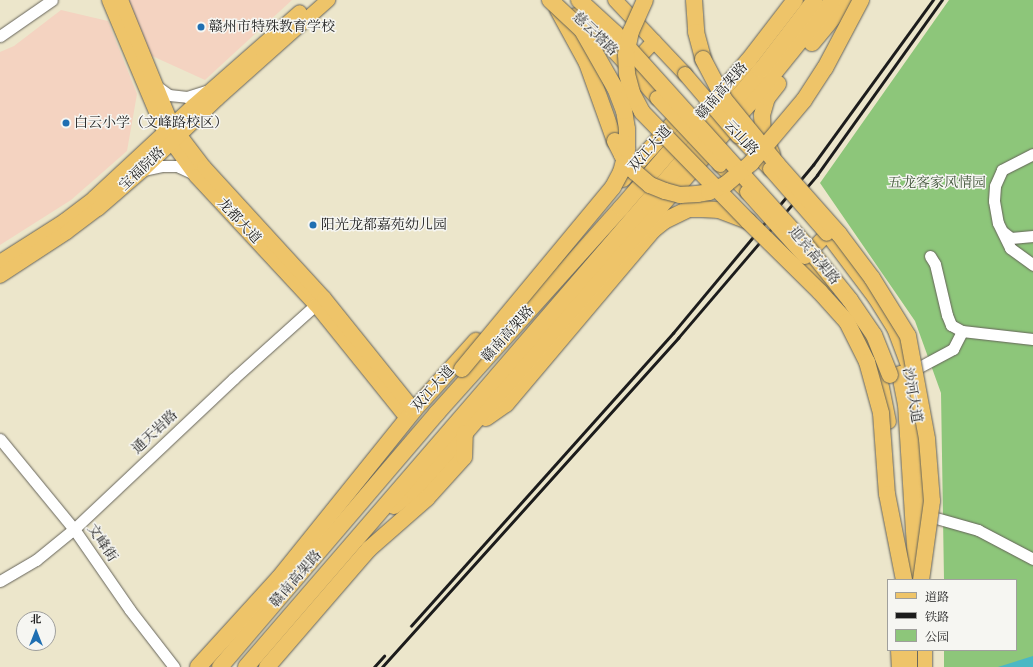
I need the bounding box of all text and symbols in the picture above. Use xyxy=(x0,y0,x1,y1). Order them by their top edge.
street label: 慈云塔路 xyxy=(569,9,621,59)
place label: 赣州市特殊教育学校 xyxy=(209,19,335,35)
marker: 赣州市特殊教育学校 xyxy=(196,22,206,32)
street label: 赣南高架路 xyxy=(693,59,751,123)
place label: 白云小学（文峰路校区） xyxy=(74,115,228,131)
street label: 云山路 xyxy=(721,117,761,159)
marker: 白云小学（文峰路校区） xyxy=(61,118,71,128)
street label: 双江大道 xyxy=(625,123,675,175)
street label: 宝福院路 xyxy=(116,144,168,194)
park label: 五龙客家风情园 xyxy=(888,175,986,191)
street label: 龙都大道 xyxy=(214,195,264,247)
place label: 阳光龙都嘉苑幼儿园 xyxy=(321,217,447,233)
marker: 阳光龙都嘉苑幼儿园 xyxy=(308,220,318,230)
street label: 迎宾高架路 xyxy=(785,224,843,288)
street label: 赣南高架路 xyxy=(478,302,538,366)
street label: 双江大道 xyxy=(408,363,458,415)
street label: 沙河大道 xyxy=(899,366,925,424)
street label: 通天岩路 xyxy=(129,407,181,457)
street label: 文峰街 xyxy=(83,521,121,565)
street label: 赣南高架路 xyxy=(267,547,325,611)
legend xyxy=(887,579,1017,651)
text: 道路 xyxy=(925,590,949,604)
text: 铁路 xyxy=(925,610,949,624)
north arrow xyxy=(16,611,56,651)
text: 北 xyxy=(31,613,42,626)
text: 公园 xyxy=(925,630,949,644)

